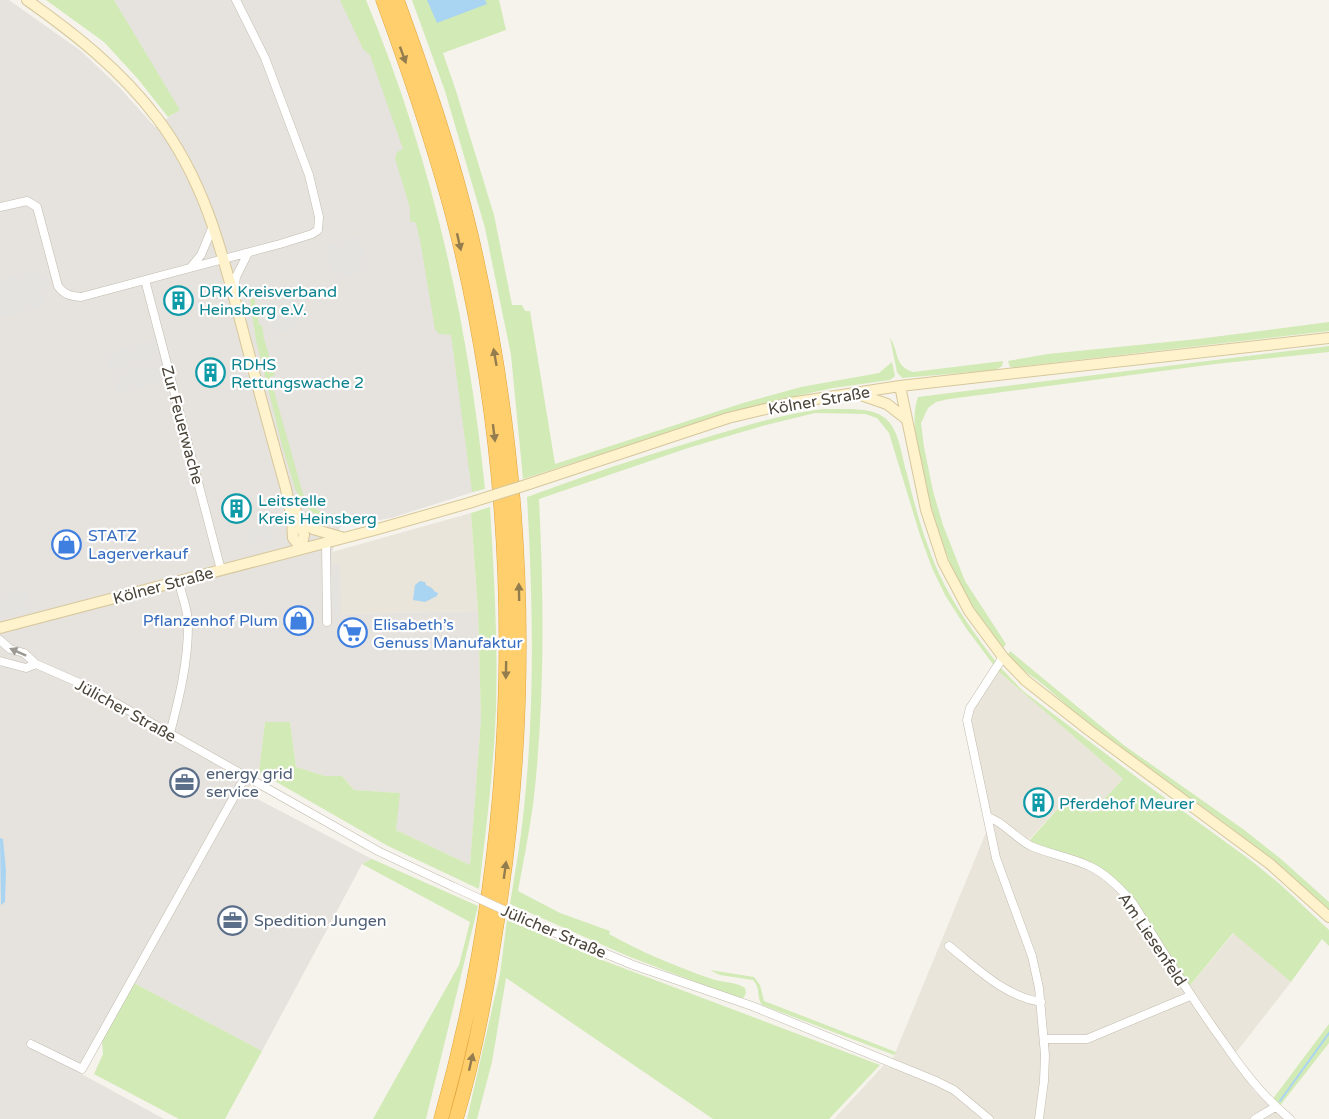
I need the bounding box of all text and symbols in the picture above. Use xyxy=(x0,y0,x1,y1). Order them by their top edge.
one-way arrow xyxy=(399,46,409,64)
one-way arrow xyxy=(455,232,464,251)
place label: DRK Kreisverband Heinsberg e.V. xyxy=(199,282,337,320)
building icon: DRK Kreisverband Heinsberg e.V. xyxy=(162,284,194,316)
one-way arrow xyxy=(491,347,500,366)
place label: RDHS Rettungswache 2 xyxy=(231,355,364,393)
building icon: RDHS Rettungswache 2 xyxy=(194,357,226,389)
street label: Zur Feuerwache xyxy=(157,364,208,487)
street label: Kölner Straße xyxy=(767,382,872,420)
one-way arrow xyxy=(489,424,498,443)
place label: Leitstelle Kreis Heinsberg xyxy=(258,491,377,529)
building icon: Leitstelle Kreis Heinsberg xyxy=(221,493,253,525)
place label: STATZ Lagerverkauf xyxy=(88,526,189,564)
shop icon: STATZ Lagerverkauf xyxy=(51,528,83,560)
street label: Kölner Straße xyxy=(111,563,216,609)
one-way arrow xyxy=(514,583,524,602)
shop icon: Pflanzenhof Plum xyxy=(283,604,315,636)
place label: Pflanzenhof Plum xyxy=(143,611,278,631)
place label: Elisabeth’s Genuss Manufaktur xyxy=(373,615,523,653)
supermarket icon: Elisabeth’s Genuss Manufaktur xyxy=(336,617,368,649)
one-way arrow xyxy=(8,647,26,657)
one-way arrow xyxy=(501,660,511,679)
street label: Jülicher Straße xyxy=(72,675,179,747)
place label: energy grid service xyxy=(206,764,293,802)
office icon: energy grid service xyxy=(169,766,201,798)
building icon: Pferdehof Meurer xyxy=(1022,787,1054,819)
place label: Pferdehof Meurer xyxy=(1059,794,1195,814)
one-way arrow xyxy=(500,861,509,880)
street label: Am Liesenfeld xyxy=(1114,889,1191,990)
street label: Jülicher Straße xyxy=(498,901,609,963)
office icon: Spedition Jungen xyxy=(217,904,249,936)
place label: Spedition Jungen xyxy=(254,911,387,931)
one-way arrow xyxy=(466,1053,476,1072)

